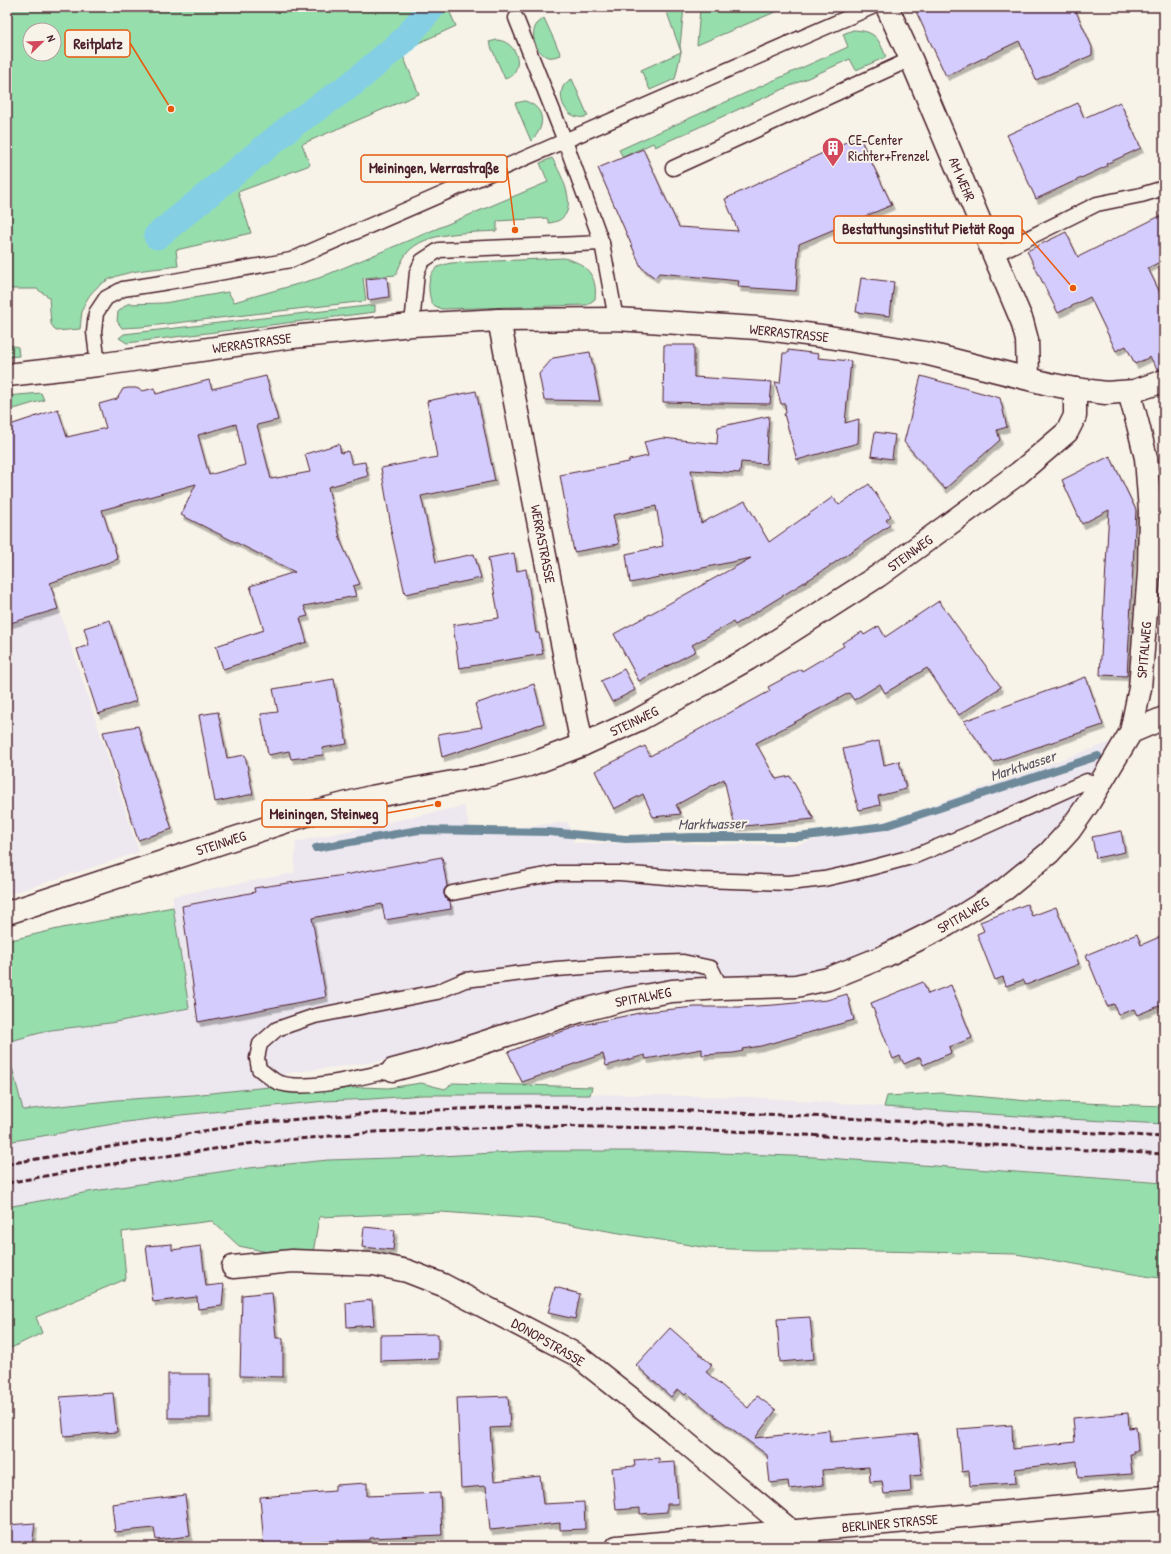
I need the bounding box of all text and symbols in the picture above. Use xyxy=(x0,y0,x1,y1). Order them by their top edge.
north arrow xyxy=(22,22,62,62)
callout: Reitplatz xyxy=(65,30,130,57)
text: N xyxy=(44,33,59,44)
text: Reitplatz xyxy=(73,33,123,55)
place label: CE-Center Richter+Frenzel xyxy=(848,130,929,165)
building icon: CE-Center Richter+Frenzel xyxy=(820,135,846,168)
street label: AM WEHR xyxy=(945,154,980,204)
callout: Meiningen, Werrastraße xyxy=(361,155,507,182)
text: Meiningen, Werrastraße xyxy=(369,157,499,179)
callout: Bestattungsinstitut Pietät Roga xyxy=(834,216,1022,243)
text: Bestattungsinstitut Pietät Roga xyxy=(842,218,1014,240)
street label: WERRASTRASSE xyxy=(748,319,830,346)
street label: WERRASTRASSE xyxy=(211,328,293,357)
street label: WERRASTRASSE xyxy=(527,503,560,585)
street label: STEINWEG xyxy=(883,530,936,575)
street label: SPITALWEG xyxy=(1132,621,1155,679)
street label: STEINWEG xyxy=(607,701,661,740)
water label: Marktwasser xyxy=(987,744,1061,786)
callout: Meiningen, Steinweg xyxy=(262,800,387,827)
text: Meiningen, Steinweg xyxy=(270,803,379,825)
water label: Marktwasser xyxy=(678,812,748,835)
street label: STEINWEG xyxy=(193,825,249,860)
street label: SPITALWEG xyxy=(934,892,992,937)
street label: SPITALWEG xyxy=(613,982,673,1011)
street label: DONOPSTRASSE xyxy=(508,1313,588,1370)
street label: BERLINER STRASSE xyxy=(841,1509,939,1536)

